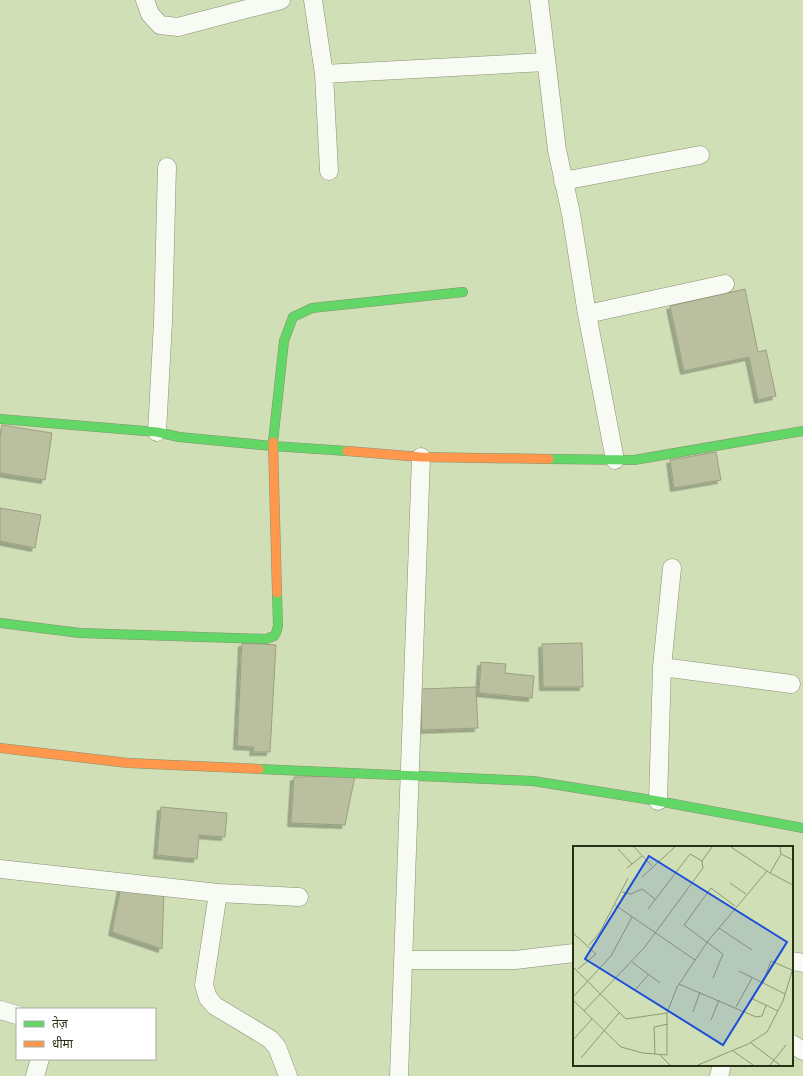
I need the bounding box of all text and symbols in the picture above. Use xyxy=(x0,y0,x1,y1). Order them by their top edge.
inset map xyxy=(573,846,793,1066)
legend xyxy=(16,1008,156,1060)
text: तेज़ xyxy=(52,1016,69,1031)
text: धीमा xyxy=(52,1036,74,1051)

